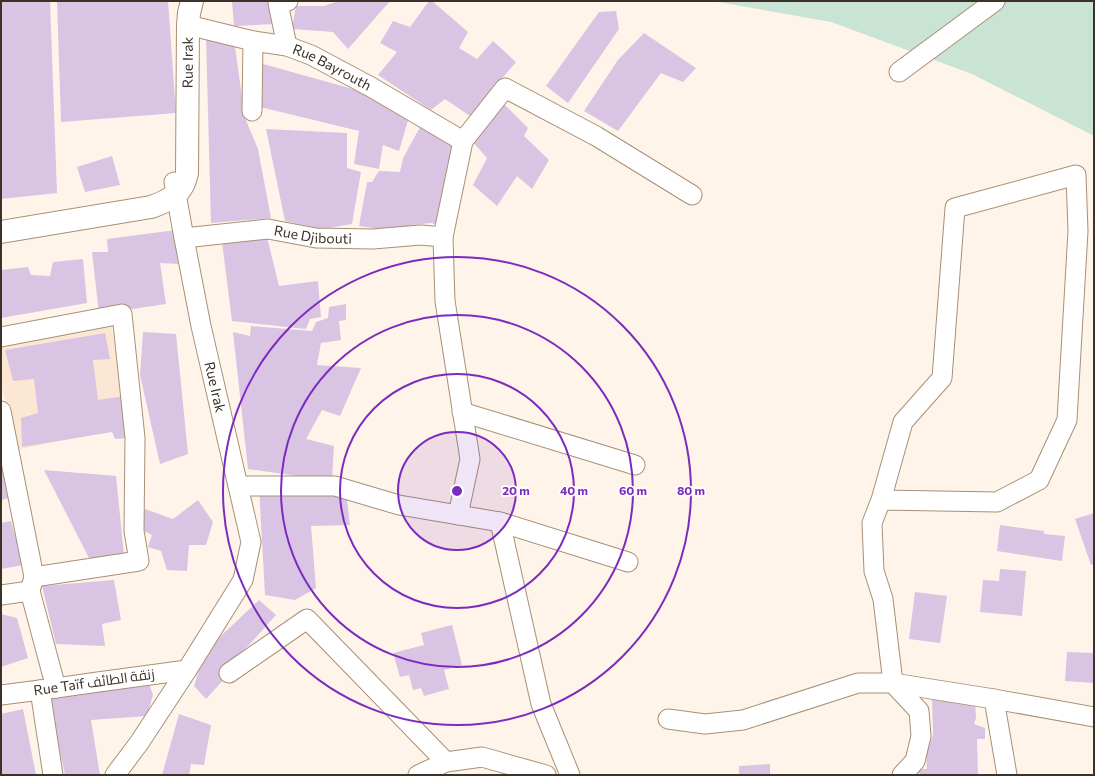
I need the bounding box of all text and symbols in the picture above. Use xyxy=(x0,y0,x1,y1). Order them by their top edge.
street label: Rue Irak xyxy=(179,36,196,88)
street label: Rue Bayrouth xyxy=(290,40,374,94)
street label: Rue Djibouti xyxy=(273,221,352,247)
street label: Rue Irak xyxy=(201,360,230,414)
text: 20 m xyxy=(502,483,530,497)
text: 40 m xyxy=(560,483,588,497)
text: 60 m xyxy=(619,483,647,497)
text: 80 m xyxy=(677,483,705,497)
centre of rings xyxy=(450,484,464,498)
street label: Rue Taïf زنقة الطائف xyxy=(32,665,156,698)

